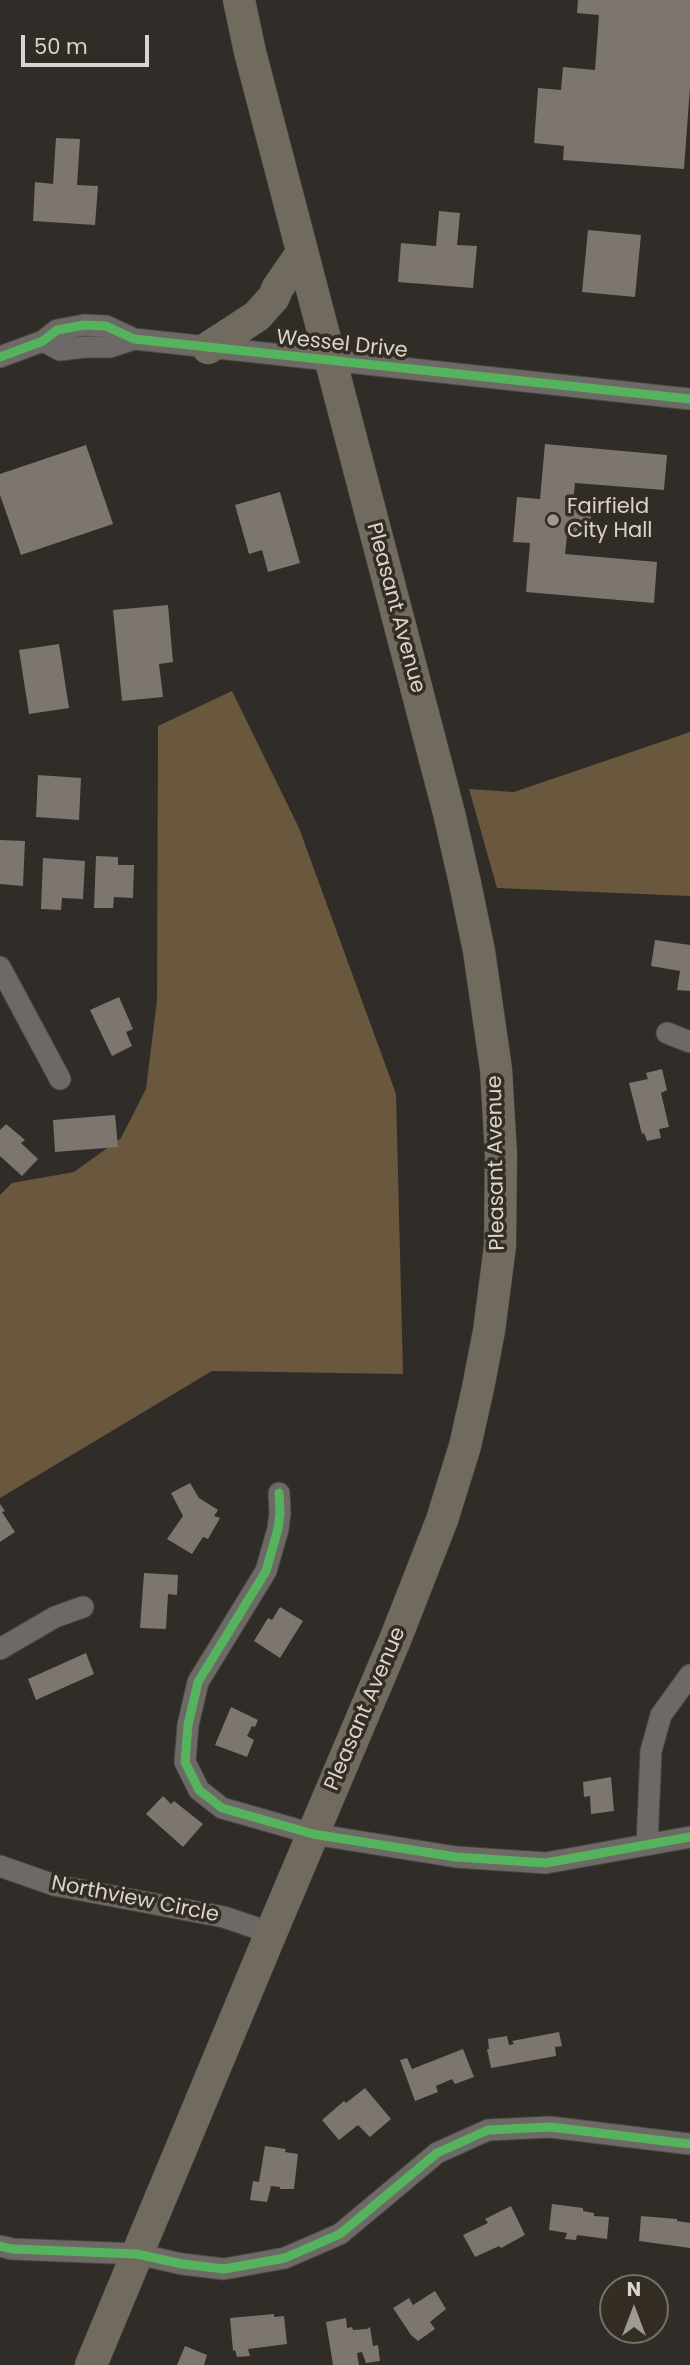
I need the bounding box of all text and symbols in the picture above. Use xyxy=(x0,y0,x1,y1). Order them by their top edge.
scale bar xyxy=(24,21,152,65)
text: 50 m xyxy=(34,32,88,61)
street label: Wessel Drive xyxy=(275,326,409,364)
place label: Fairfield City Hall xyxy=(567,495,653,545)
marker: Fairfield City Hall xyxy=(545,512,561,528)
street label: Pleasant Avenue xyxy=(360,520,430,696)
street label: Pleasant Avenue xyxy=(483,1075,511,1251)
street label: Pleasant Avenue xyxy=(320,1623,412,1795)
street label: Northview Circle xyxy=(49,1871,221,1929)
north arrow xyxy=(599,2274,669,2344)
text: N xyxy=(627,2276,641,2303)

